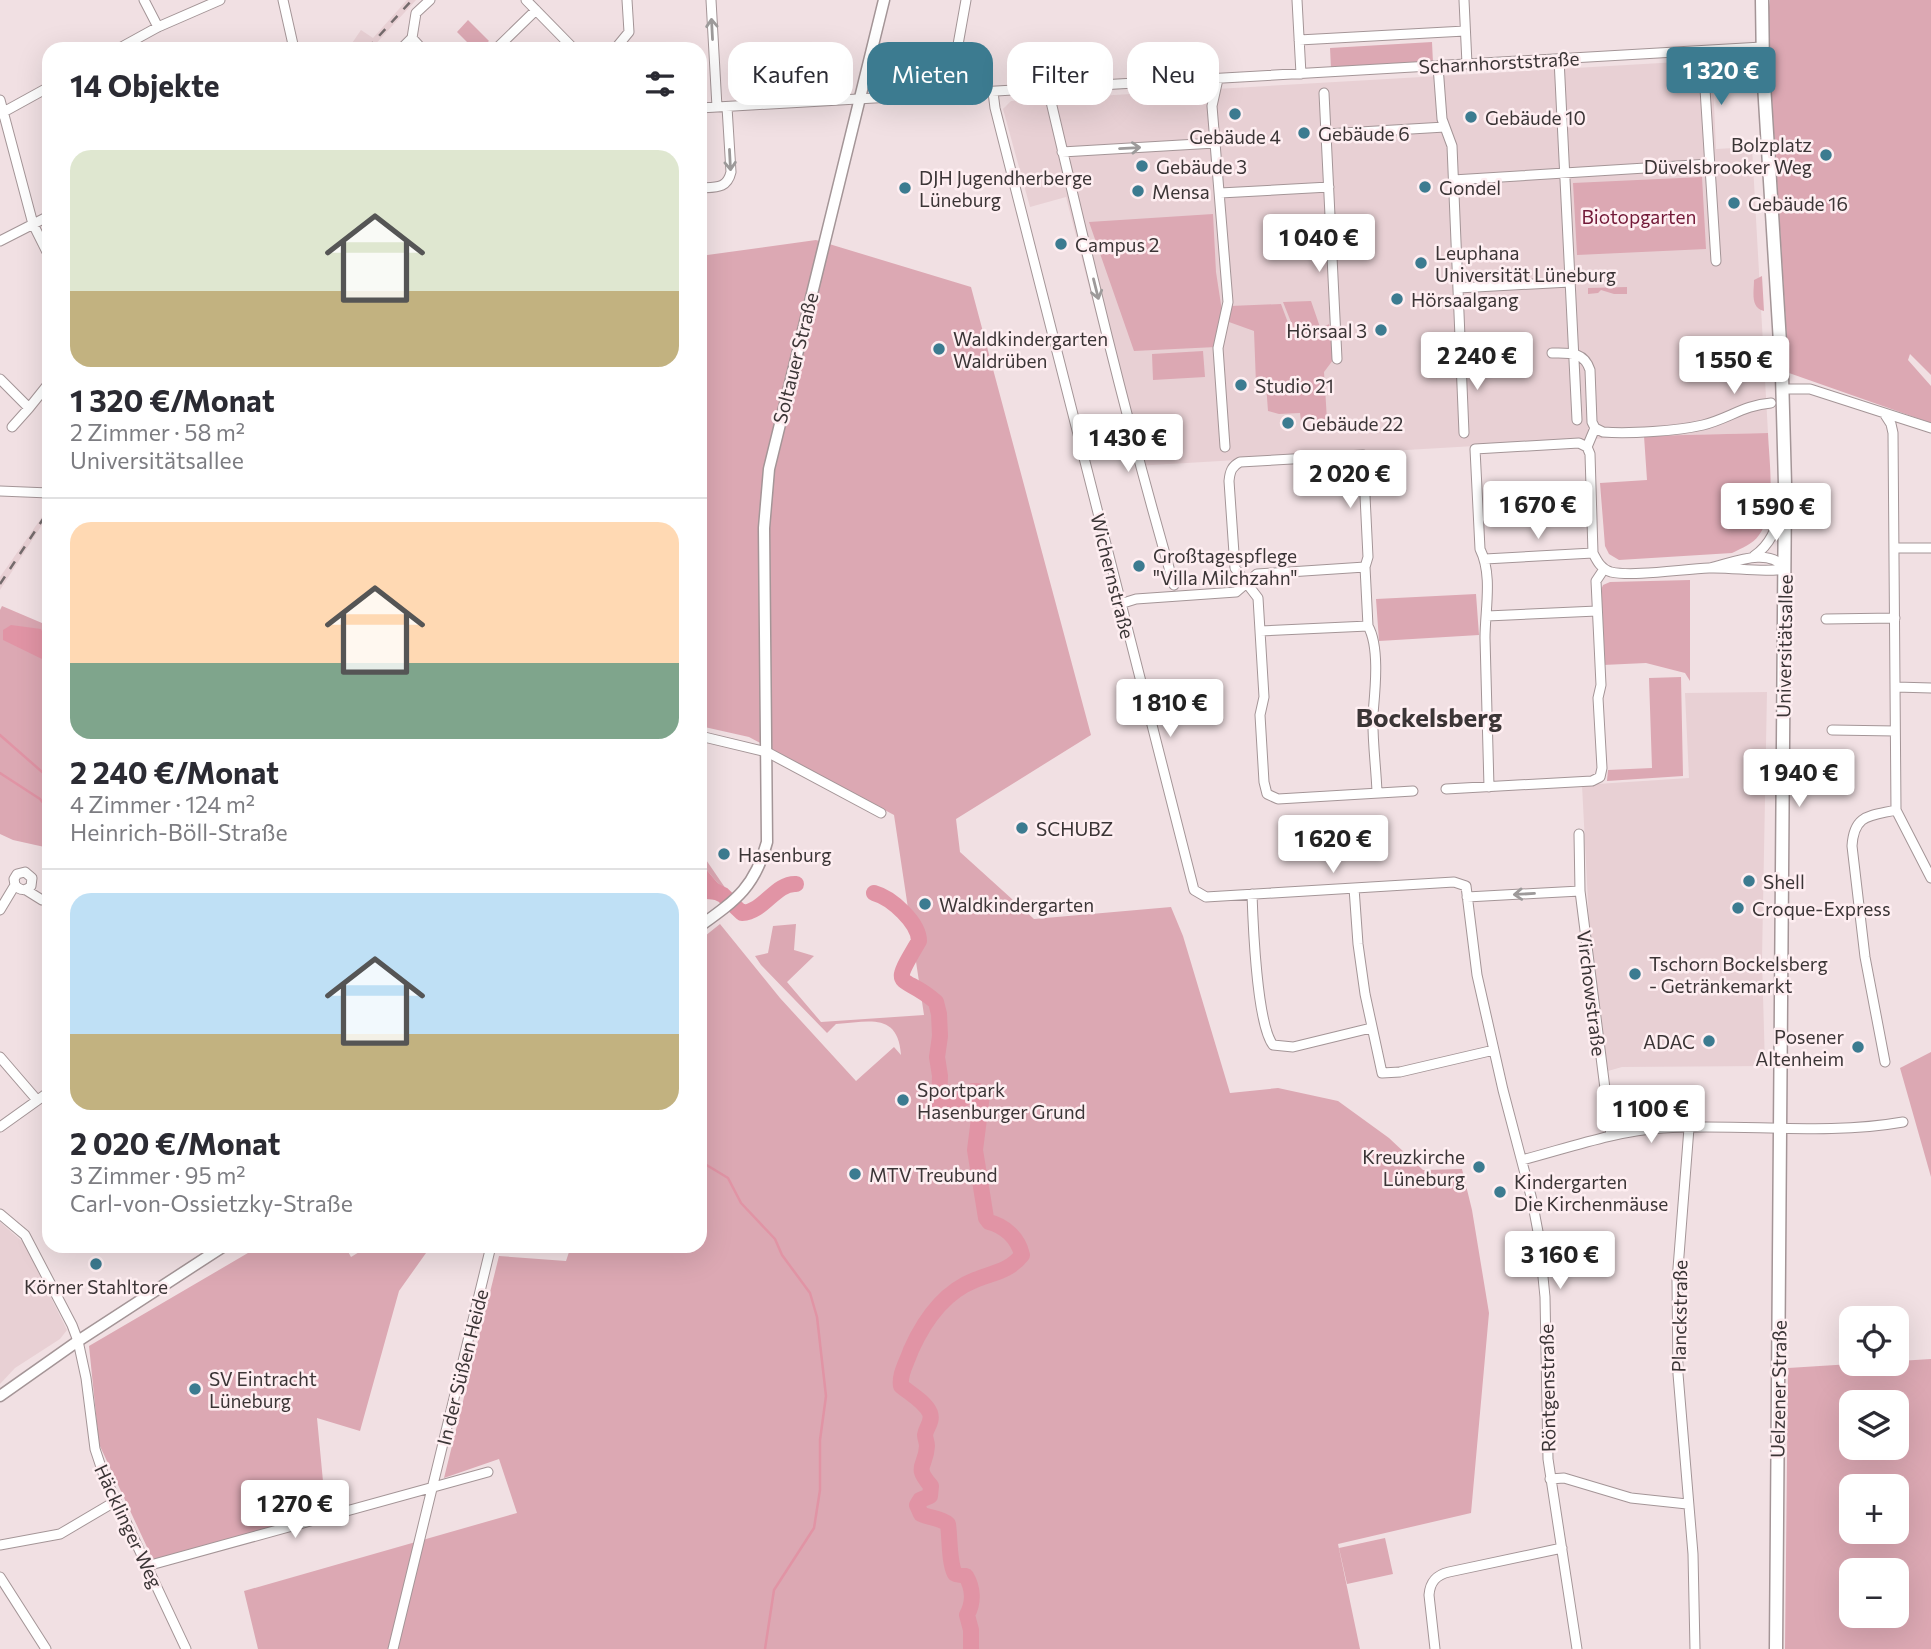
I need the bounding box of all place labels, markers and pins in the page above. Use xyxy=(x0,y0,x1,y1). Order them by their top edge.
pin: 1 320 € xyxy=(1656,48,1786,107)
marker: Gebäude 4 xyxy=(1227,106,1243,122)
place label: Gebäude 10 xyxy=(1485,106,1586,129)
marker: Gebäude 10 xyxy=(1463,109,1479,125)
place label: Gebäude 6 xyxy=(1318,122,1410,145)
place label: Gebäude 4 xyxy=(1189,125,1281,148)
marker: Gebäude 6 xyxy=(1296,125,1312,141)
place label: Bolzplatz Düvelsbrooker Weg xyxy=(1644,133,1812,178)
marker: Bolzplatz Düvelsbrooker Weg xyxy=(1818,147,1834,163)
place label: Gebäude 3 xyxy=(1156,155,1247,178)
marker: Gebäude 3 xyxy=(1134,158,1150,174)
place label: DJH Jugendherberge Lüneburg xyxy=(919,166,1092,211)
place label: Gondel xyxy=(1439,176,1501,199)
marker: Gondel xyxy=(1417,179,1433,195)
marker: DJH Jugendherberge Lüneburg xyxy=(897,180,913,196)
place label: Mensa xyxy=(1152,180,1210,203)
marker: Mensa xyxy=(1130,183,1146,199)
place label: Gebäude 16 xyxy=(1748,192,1848,215)
marker: Gebäude 16 xyxy=(1726,195,1742,211)
pin: 1 040 € xyxy=(1254,215,1384,274)
place label: Campus 2 xyxy=(1075,233,1159,256)
marker: Campus 2 xyxy=(1053,236,1069,252)
place label: Leuphana Universität Lüneburg xyxy=(1435,241,1616,286)
marker: Leuphana Universität Lüneburg xyxy=(1413,255,1429,271)
place label: Hörsaalgang xyxy=(1411,288,1518,311)
marker: Hörsaalgang xyxy=(1389,291,1405,307)
place label: Hörsaal 3 xyxy=(1286,319,1367,342)
marker: Hörsaal 3 xyxy=(1373,322,1389,338)
place label: Waldkindergarten Waldrüben xyxy=(953,327,1108,372)
pin: 2 240 € xyxy=(1412,332,1542,392)
pin: 1 550 € xyxy=(1669,336,1799,396)
marker: Waldkindergarten Waldrüben xyxy=(931,341,947,357)
place label: Studio 21 xyxy=(1255,374,1334,397)
marker: Studio 21 xyxy=(1233,377,1249,393)
place label: Gebäude 22 xyxy=(1302,412,1403,435)
pin: 1 430 € xyxy=(1063,414,1193,474)
marker: Gebäude 22 xyxy=(1280,415,1296,431)
pin: 2 020 € xyxy=(1285,450,1415,510)
pin: 1 670 € xyxy=(1473,482,1603,541)
pin: 1 590 € xyxy=(1711,484,1841,543)
place label: Großtagespflege "Villa Milchzahn" xyxy=(1153,544,1298,589)
marker: Großtagespflege "Villa Milchzahn" xyxy=(1131,558,1147,574)
pin: 1 810 € xyxy=(1105,680,1235,739)
pin: 1 940 € xyxy=(1734,750,1864,809)
pin: 1 620 € xyxy=(1268,816,1398,875)
place label: SCHUBZ xyxy=(1036,817,1113,840)
marker: SCHUBZ xyxy=(1014,820,1030,836)
place label: Hasenburg xyxy=(738,843,831,866)
marker: Hasenburg xyxy=(716,846,732,862)
place label: Shell xyxy=(1763,870,1805,893)
marker: Shell xyxy=(1741,873,1757,889)
place label: Waldkindergarten xyxy=(939,893,1094,916)
marker: Waldkindergarten xyxy=(917,896,933,912)
place label: Croque-Express xyxy=(1752,897,1891,920)
marker: Croque-Express xyxy=(1730,900,1746,916)
place label: Tschorn Bockelsberg - Getränkemarkt xyxy=(1649,952,1828,997)
marker: Tschorn Bockelsberg - Getränkemarkt xyxy=(1627,966,1643,982)
place label: Posener Altenheim xyxy=(1755,1025,1844,1070)
place label: ADAC xyxy=(1643,1030,1695,1053)
marker: ADAC xyxy=(1701,1033,1717,1049)
marker: Posener Altenheim xyxy=(1850,1039,1866,1055)
place label: Sportpark Hasenburger Grund xyxy=(917,1078,1086,1123)
pin: 1 100 € xyxy=(1586,1086,1716,1145)
marker: Sportpark Hasenburger Grund xyxy=(895,1092,911,1108)
place label: Kreuzkirche Lüneburg xyxy=(1362,1145,1465,1190)
marker: Kreuzkirche Lüneburg xyxy=(1471,1159,1487,1175)
place label: MTV Treubund xyxy=(869,1163,998,1186)
marker: MTV Treubund xyxy=(847,1166,863,1182)
place label: Kindergarten Die Kirchenmäuse xyxy=(1514,1170,1668,1215)
marker: Kindergarten Die Kirchenmäuse xyxy=(1492,1184,1508,1200)
pin: 3 160 € xyxy=(1495,1232,1625,1291)
marker: Körner Stahltore xyxy=(88,1256,104,1272)
place label: Körner Stahltore xyxy=(24,1275,168,1298)
place label: SV Eintracht Lüneburg xyxy=(209,1367,317,1412)
marker: SV Eintracht Lüneburg xyxy=(187,1381,203,1397)
pin: 1 270 € xyxy=(230,1480,360,1540)

